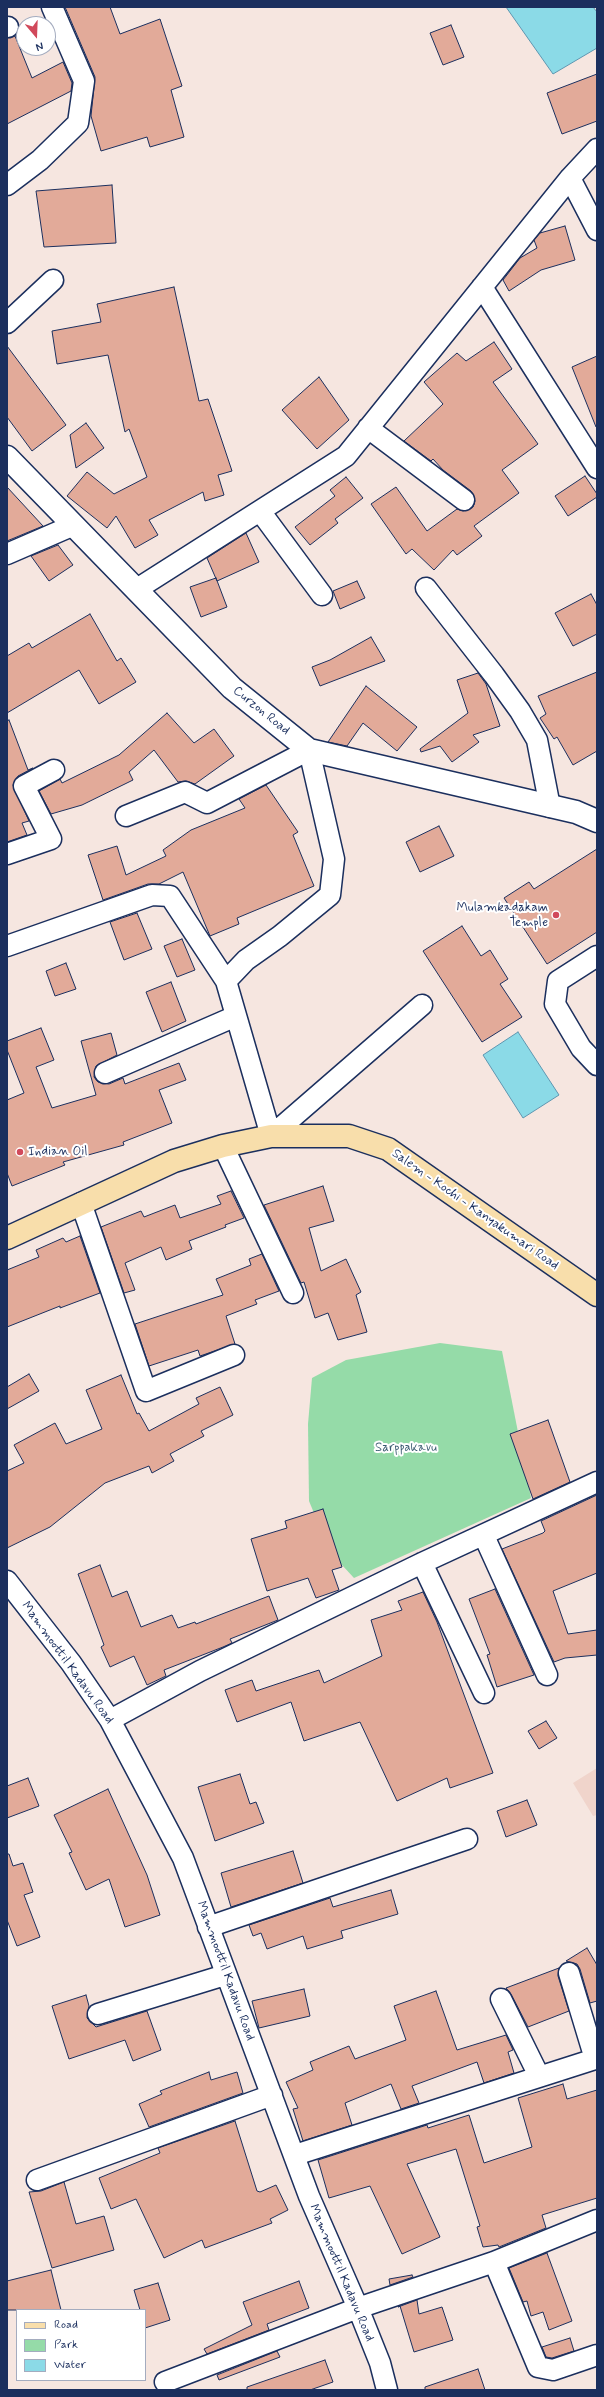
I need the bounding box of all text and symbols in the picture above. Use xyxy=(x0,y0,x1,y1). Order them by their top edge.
north arrow xyxy=(16,16,56,56)
text: N xyxy=(34,39,45,54)
street label: Curzon Road xyxy=(229,683,293,739)
place label: Mulamkadakam Temple xyxy=(456,900,548,931)
marker: Mulamkadakam Temple xyxy=(551,910,561,920)
place label: Indian Oil xyxy=(28,1144,87,1160)
street label: Salem - Kochi - Kanyakumari Road xyxy=(388,1146,562,1274)
marker: Indian Oil xyxy=(15,1147,25,1157)
park label: Sarppakavu xyxy=(375,1440,437,1456)
street label: Mammoottil Kadavu Road xyxy=(17,1599,117,1727)
street label: Mammoottil Kadavu Road xyxy=(192,1899,258,2043)
street label: Mammoottil Kadavu Road xyxy=(305,2202,377,2344)
legend xyxy=(16,2309,146,2381)
text: Road xyxy=(54,2317,78,2333)
text: Park xyxy=(54,2337,78,2353)
text: Water xyxy=(54,2357,86,2373)

